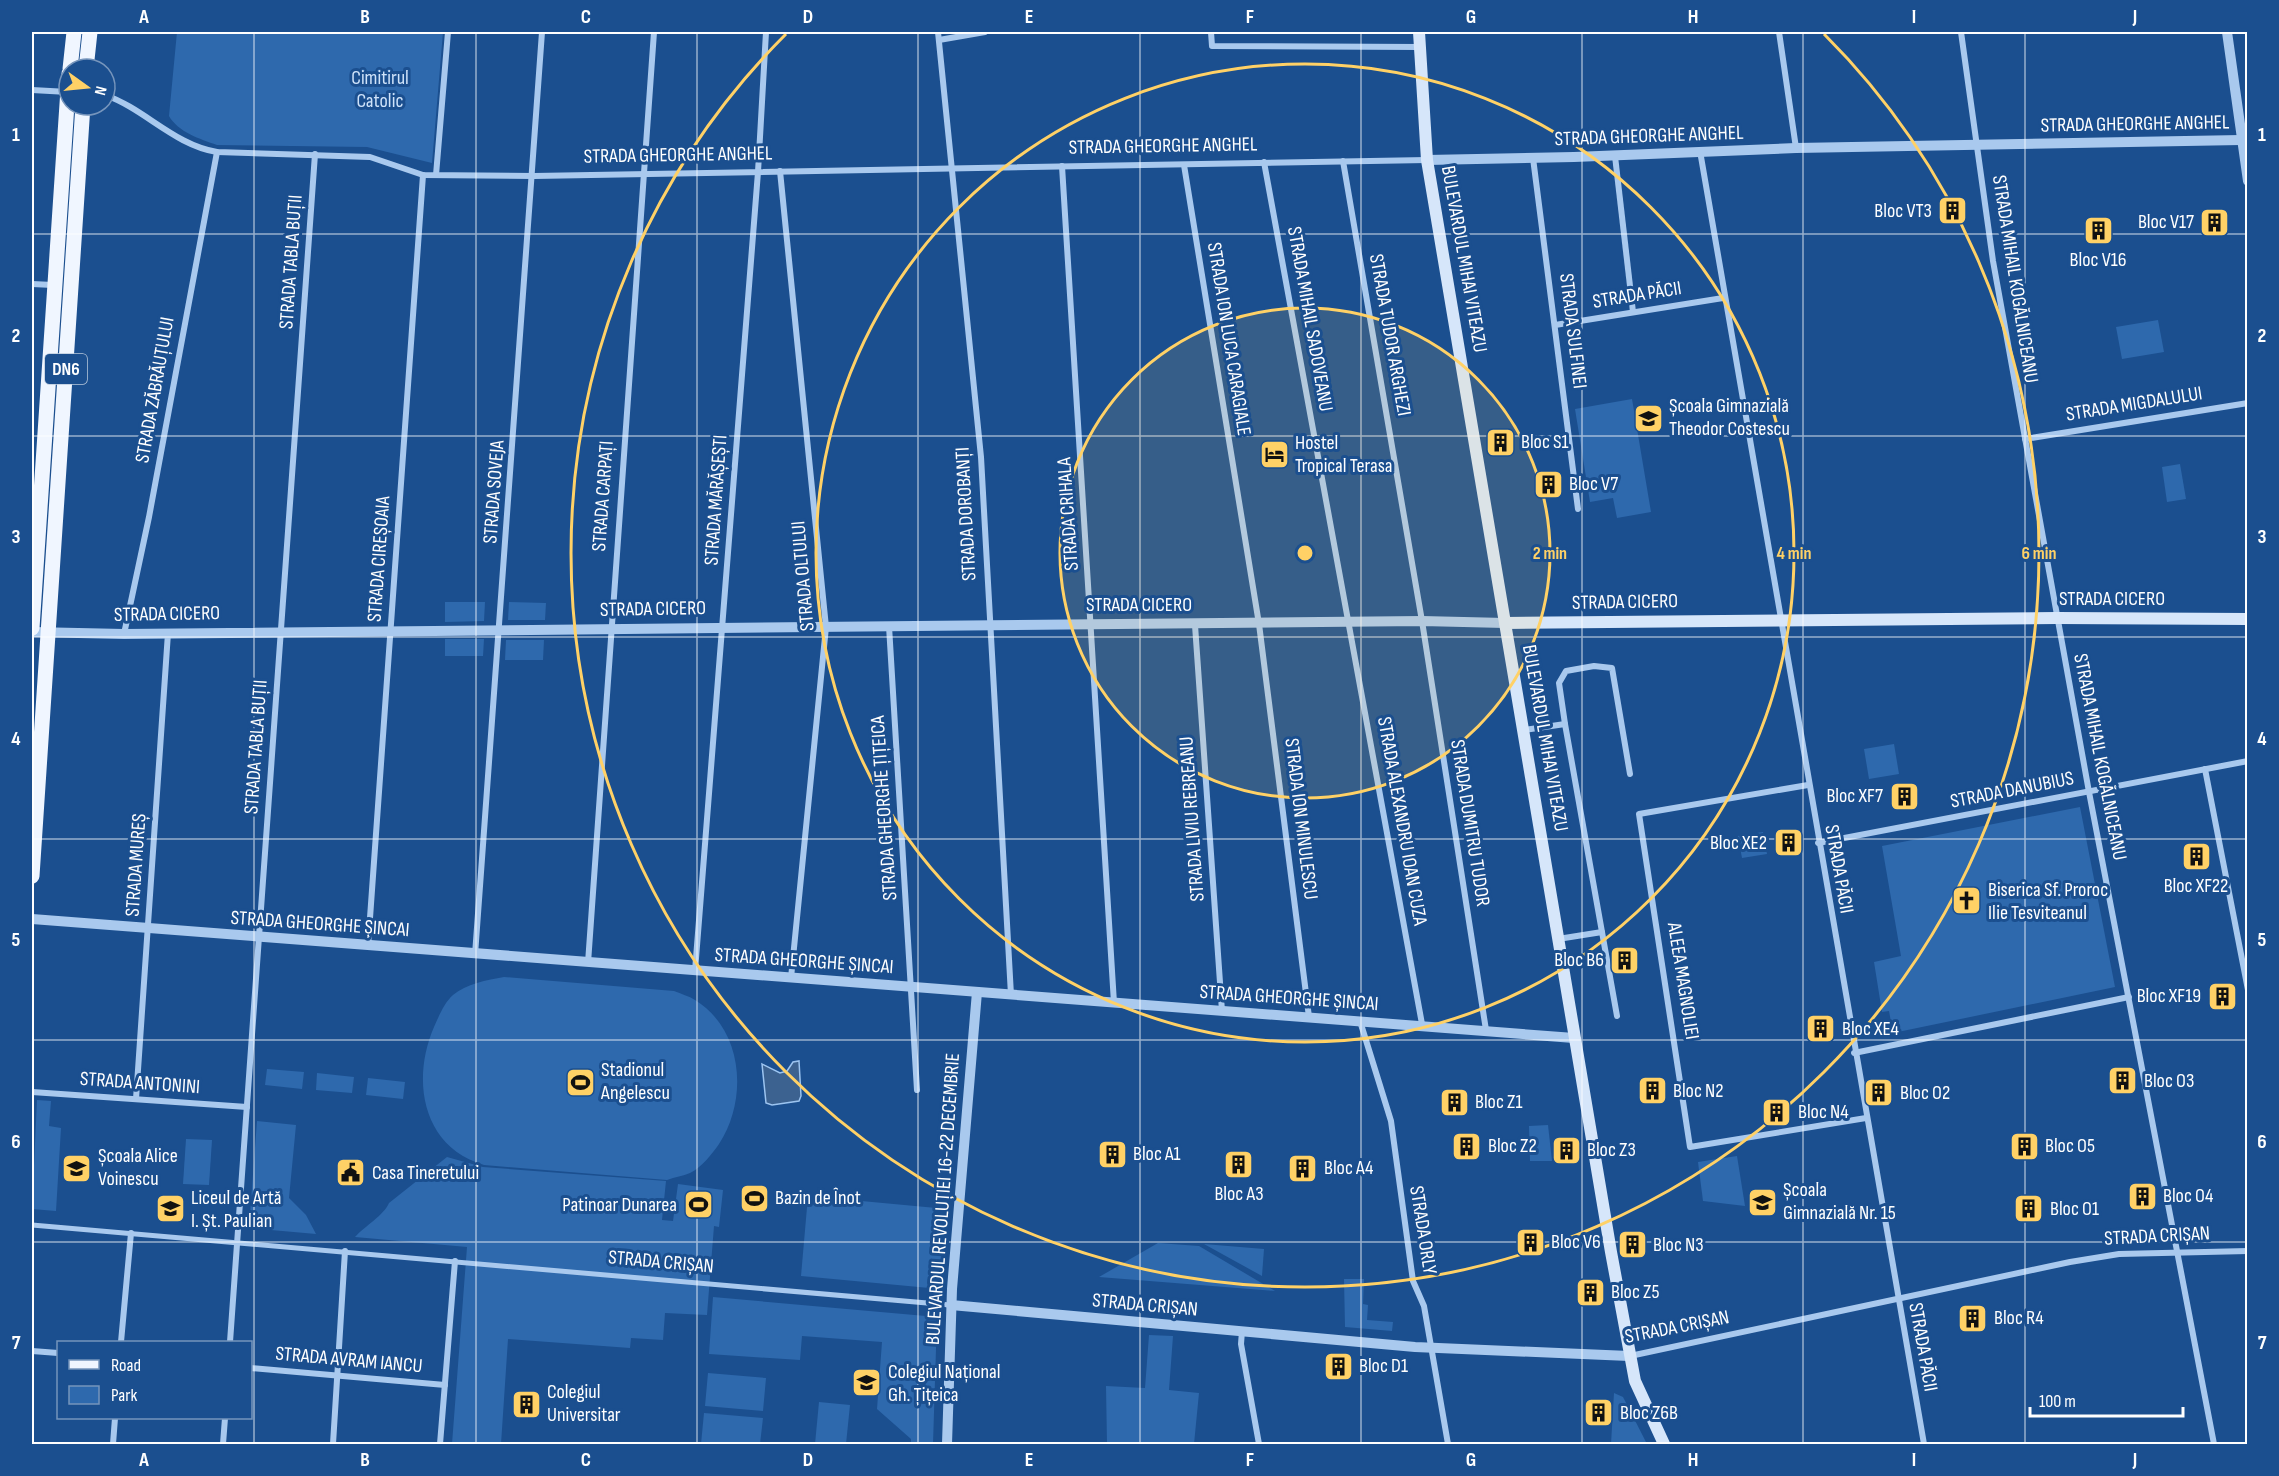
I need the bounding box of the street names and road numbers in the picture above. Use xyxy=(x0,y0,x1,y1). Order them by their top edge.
street label: STRADA GHEORGHE ANGHEL xyxy=(2040,110,2230,138)
street label: STRADA GHEORGHE ANGHEL xyxy=(1554,121,1744,151)
street label: STRADA GHEORGHE ANGHEL xyxy=(1068,132,1258,160)
street label: STRADA GHEORGHE ANGHEL xyxy=(583,141,773,169)
street label: BULEVARDUL MIHAI VITEAZU xyxy=(1436,164,1492,354)
street label: STRADA MIHAIL KOGĂLNICEANU xyxy=(1987,173,2043,385)
street label: STRADA TABLA BUȚII xyxy=(274,194,308,330)
street label: STRADA MIHAIL SADOVEANU xyxy=(1282,225,1338,413)
street label: STRADA ION LUCA CARAGIALE xyxy=(1202,241,1256,437)
street label: STRADA TUDOR ARGHEZI xyxy=(1364,252,1416,418)
street label: STRADA SULFINEI xyxy=(1554,272,1592,390)
street label: STRADA PĂCII xyxy=(1591,276,1683,314)
street label: STRADA ZĂBRĂUȚULUI xyxy=(130,315,180,465)
road number: DN6 xyxy=(45,354,87,384)
street label: STRADA MIGDALULUI xyxy=(2064,381,2204,427)
street label: STRADA MĂRĂȘEȘTI xyxy=(699,434,733,566)
street label: STRADA SOVEJA xyxy=(478,439,510,545)
street label: STRADA CARPAȚI xyxy=(587,440,619,552)
street label: STRADA DOROBANȚI xyxy=(951,446,981,582)
street label: STRADA CRIHALA xyxy=(1052,456,1084,571)
street label: STRADA CIREȘOAIA xyxy=(363,495,395,623)
street label: STRADA OLTULUI xyxy=(786,520,820,632)
street label: STRADA CICERO xyxy=(2059,587,2165,611)
street label: STRADA CICERO xyxy=(1572,589,1678,615)
street label: STRADA CICERO xyxy=(1086,593,1192,617)
street label: STRADA CICERO xyxy=(600,596,706,622)
street label: STRADA CICERO xyxy=(114,601,220,627)
street label: BULEVARDUL MIHAI VITEAZU xyxy=(1517,643,1573,833)
street label: STRADA MIHAIL KOGĂLNICEANU xyxy=(2068,652,2132,862)
street label: STRADA TABLA BUȚII xyxy=(239,679,273,815)
street label: STRADA GHEORGHE ȚIȚEICA xyxy=(866,714,902,901)
street label: STRADA ALEXANDRU IOAN CUZA xyxy=(1372,715,1432,928)
street label: STRADA LIVIU REBREANU xyxy=(1174,736,1210,902)
street label: STRADA ION MINULESCU xyxy=(1279,737,1323,901)
street label: STRADA DUMITRU TUDOR xyxy=(1445,738,1495,908)
street label: STRADA DANUBIUS xyxy=(1948,766,2076,814)
street label: STRADA MUREȘ xyxy=(120,813,152,917)
street label: STRADA PĂCII xyxy=(1819,823,1859,915)
street label: STRADA GHEORGHE ȘINCAI xyxy=(230,906,410,942)
street label: ALEEA MAGNOLIEI xyxy=(1662,920,1704,1041)
street label: STRADA GHEORGHE ȘINCAI xyxy=(714,943,894,979)
street label: STRADA GHEORGHE ȘINCAI xyxy=(1199,980,1379,1016)
street label: BULEVARDUL REVOLUȚIEI 16-22 DECEMBRIE xyxy=(921,1052,965,1346)
street label: STRADA ANTONINI xyxy=(79,1067,201,1099)
street label: STRADA ORLY xyxy=(1404,1184,1442,1277)
street label: STRADA CRIȘAN xyxy=(2104,1221,2210,1251)
street label: STRADA CRIȘAN xyxy=(607,1245,715,1279)
street label: STRADA CRIȘAN xyxy=(1091,1288,1199,1322)
street label: STRADA PĂCII xyxy=(1903,1301,1943,1393)
street label: STRADA CRIȘAN xyxy=(1623,1305,1731,1349)
street label: STRADA AVRAM IANCU xyxy=(274,1342,424,1378)

